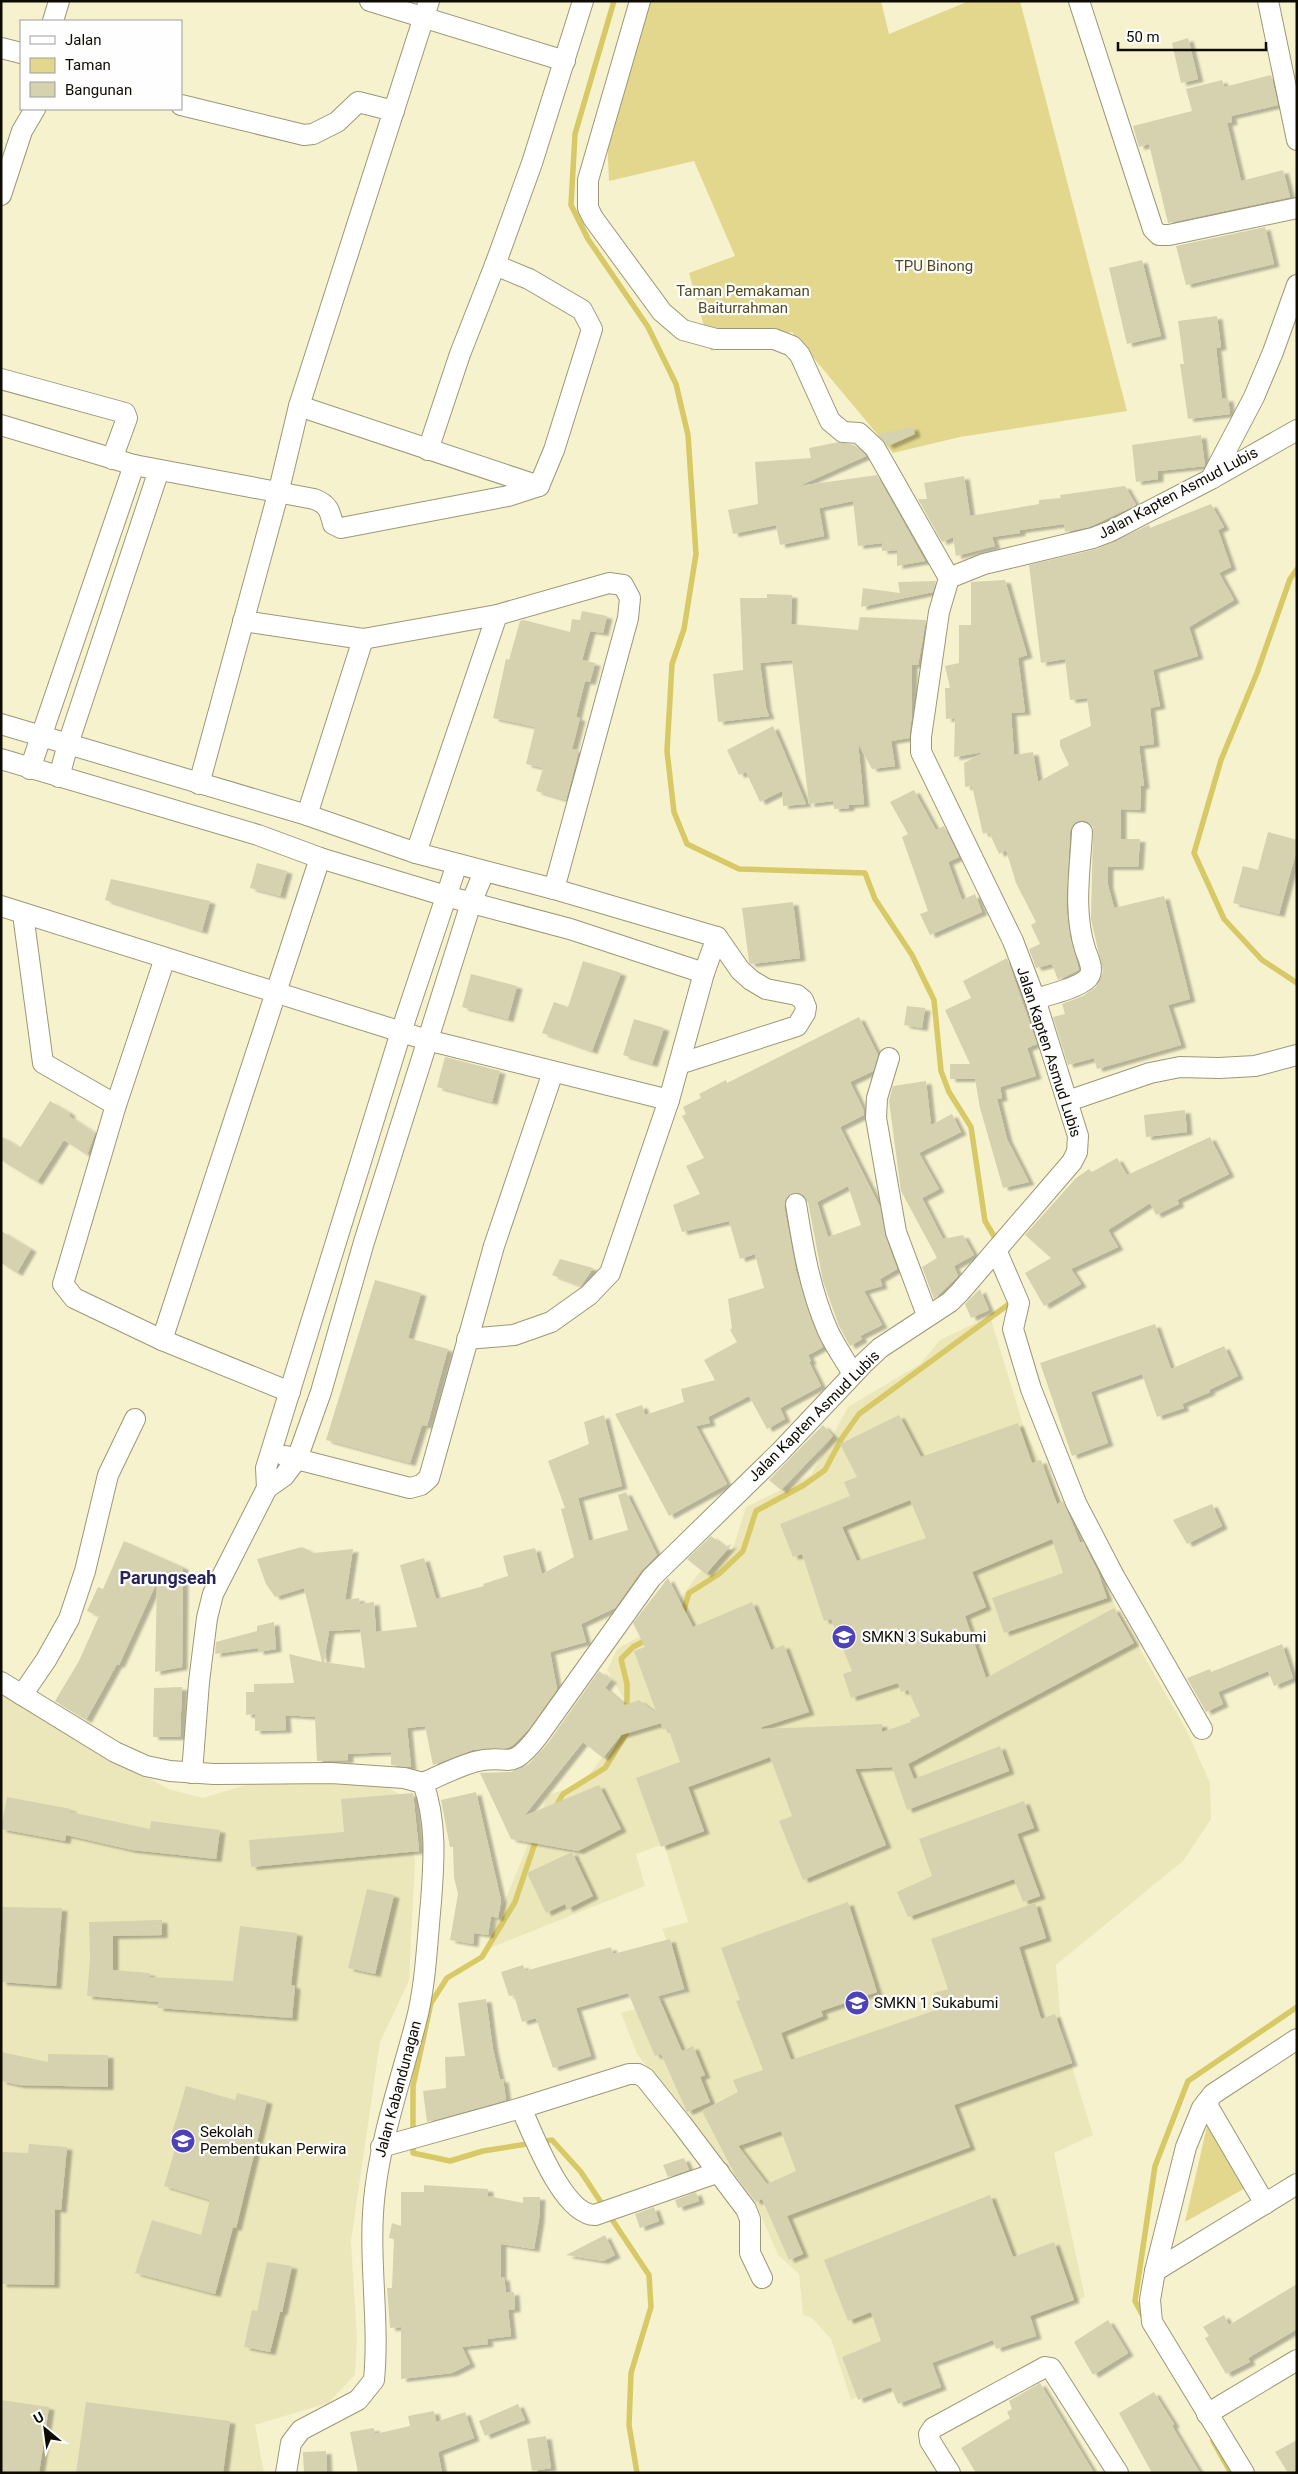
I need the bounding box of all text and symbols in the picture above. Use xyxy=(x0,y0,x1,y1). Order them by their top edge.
legend xyxy=(20,20,182,110)
scale bar xyxy=(1118,20,1266,52)
text: 50 m xyxy=(1126,28,1160,46)
text: Jalan xyxy=(65,31,102,49)
text: Taman xyxy=(65,56,111,74)
text: Bangunan xyxy=(65,81,132,99)
park label: TPU Binong xyxy=(895,257,973,275)
park label: Taman Pemakaman Baiturrahman xyxy=(676,282,810,317)
street label: Jalan Kapten Asmud Lubis xyxy=(1095,443,1261,543)
street label: Jalan Kapten Asmud Lubis xyxy=(1013,965,1085,1139)
street label: Jalan Kapten Asmud Lubis xyxy=(745,1347,883,1485)
district label: Parungseah xyxy=(120,1567,216,1588)
school or university icon: SMKN 3 Sukabumi xyxy=(831,1624,857,1650)
place label: SMKN 3 Sukabumi xyxy=(862,1628,986,1646)
school or university icon: SMKN 1 Sukabumi xyxy=(844,1990,870,2016)
place label: SMKN 1 Sukabumi xyxy=(874,1994,998,2012)
street label: Jalan Kabandunagan xyxy=(371,2019,425,2159)
place label: Sekolah Pembentukan Perwira xyxy=(200,2123,346,2158)
school or university icon: Sekolah Pembentukan Perwira xyxy=(170,2128,196,2154)
north arrow xyxy=(20,2404,70,2454)
text: U xyxy=(31,2408,47,2427)

